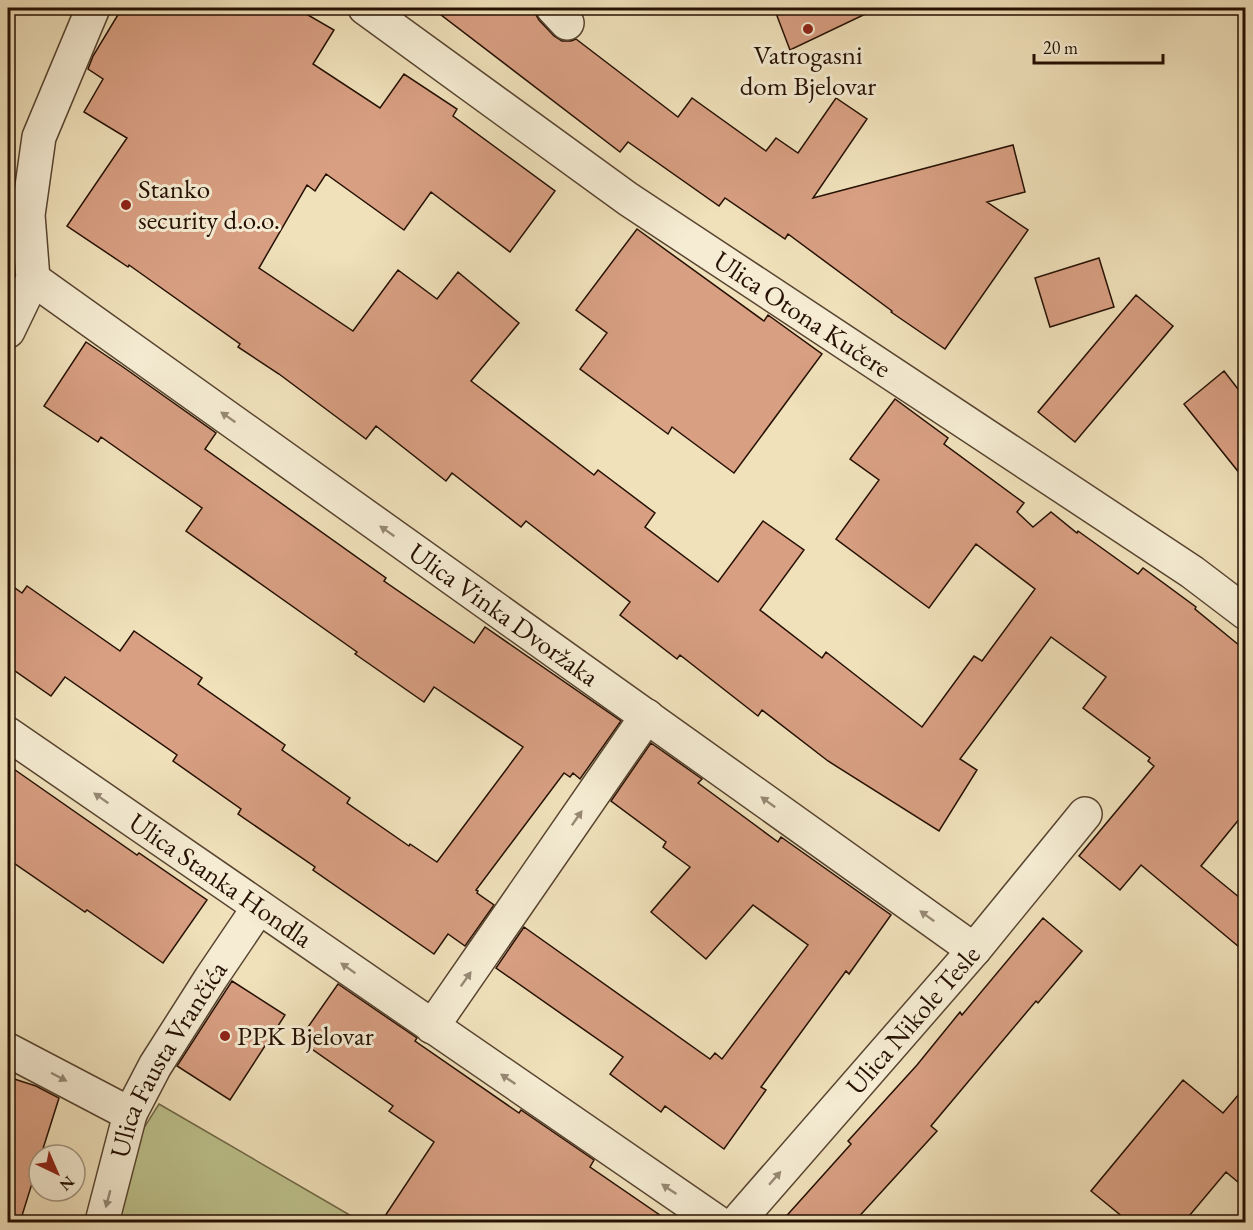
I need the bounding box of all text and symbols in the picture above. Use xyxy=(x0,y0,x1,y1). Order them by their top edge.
marker: Vatrogasni dom Bjelovar xyxy=(801,22,815,36)
scale bar xyxy=(1034,27,1163,65)
text: 20 m xyxy=(1043,36,1078,59)
place label: Vatrogasni dom Bjelovar xyxy=(740,37,876,103)
place label: Stanko security d.o.o. xyxy=(138,171,280,237)
marker: Stanko security d.o.o. xyxy=(119,198,133,212)
street label: Ulica Otona Kučere xyxy=(707,242,898,385)
one-way arrow xyxy=(221,412,236,424)
one-way arrow xyxy=(380,525,396,537)
street label: Ulica Vinka Dvoržaka xyxy=(402,534,606,694)
one-way arrow xyxy=(93,793,109,804)
one-way arrow xyxy=(761,796,777,808)
street label: Ulica Stanka Hondla xyxy=(122,804,320,955)
one-way arrow xyxy=(571,811,583,827)
one-way arrow xyxy=(919,910,935,922)
street label: Ulica Nikole Tesle xyxy=(838,937,987,1102)
street label: Ulica Fausta Vrančića xyxy=(101,954,235,1161)
one-way arrow xyxy=(340,962,356,974)
one-way arrow xyxy=(460,971,472,987)
place label: PPK Bjelovar xyxy=(237,1018,374,1053)
marker: PPK Bjelovar xyxy=(218,1029,232,1043)
one-way arrow xyxy=(51,1072,68,1082)
one-way arrow xyxy=(501,1073,517,1085)
north arrow xyxy=(27,1143,87,1203)
one-way arrow xyxy=(769,1170,782,1186)
text: N xyxy=(55,1171,79,1196)
one-way arrow xyxy=(662,1183,678,1195)
one-way arrow xyxy=(102,1189,112,1208)

